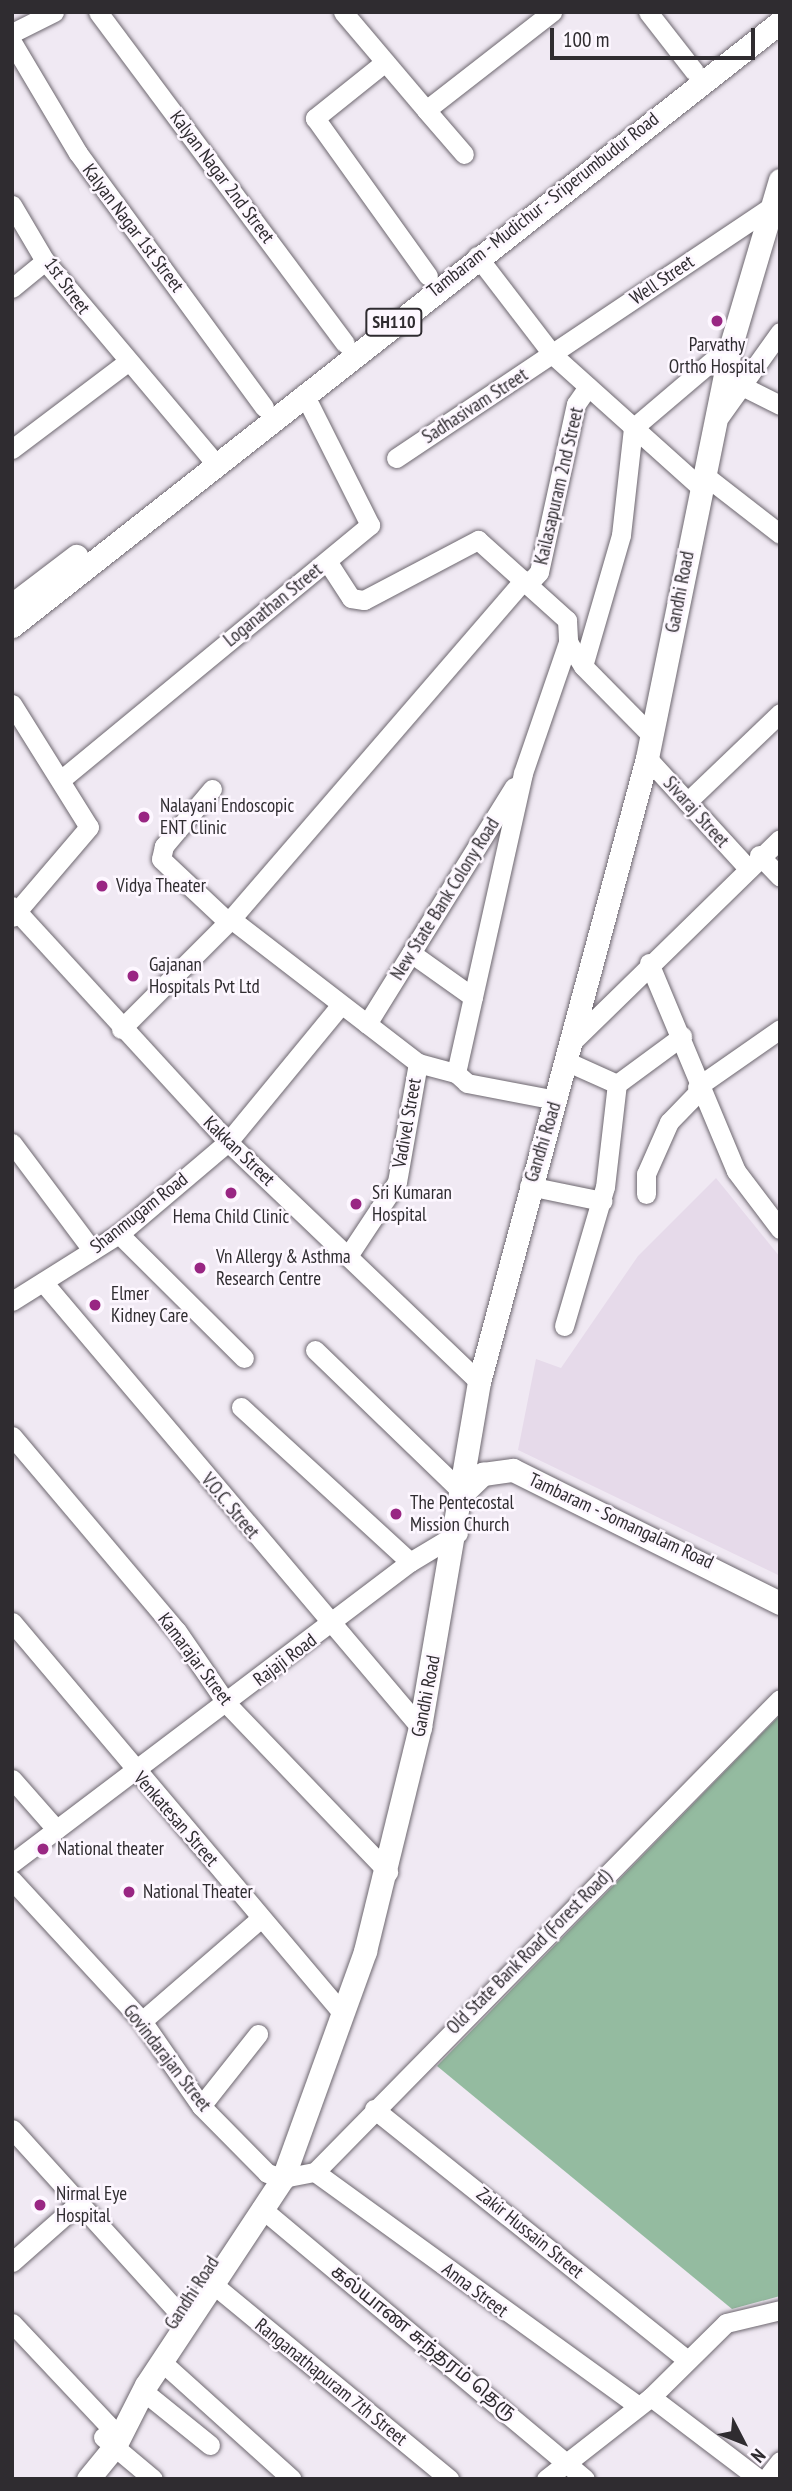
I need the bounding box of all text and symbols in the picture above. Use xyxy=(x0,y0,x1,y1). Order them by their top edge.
scale bar xyxy=(554,14,759,58)
text: 100 m xyxy=(563,26,609,53)
street label: Kalyan Nagar 2nd Street xyxy=(165,106,279,248)
street label: Tambaram - Mudichur - Sriperumbudur Road xyxy=(422,107,664,303)
street label: Kalyan Nagar 1st Street xyxy=(77,159,189,297)
street label: Well Street xyxy=(626,250,698,310)
street label: 1st Street xyxy=(39,254,95,318)
road number: SH110 xyxy=(364,308,424,336)
marker: Parvathy Ortho Hospital xyxy=(707,311,727,331)
place label: Parvathy Ortho Hospital xyxy=(669,334,765,378)
street label: Sadhasivam Street xyxy=(418,363,532,449)
street label: Kailasapuram 2nd Street xyxy=(530,405,588,567)
street label: Gandhi Road xyxy=(661,549,699,635)
street label: Loganathan Street xyxy=(219,558,327,652)
street label: Sivaraj Street xyxy=(658,772,734,852)
place label: Nalayani Endoscopic ENT Clinic xyxy=(160,795,294,839)
marker: Nalayani Endoscopic ENT Clinic xyxy=(134,807,154,827)
street label: New State Bank Colony Road xyxy=(385,813,505,985)
place label: Vidya Theater xyxy=(116,875,206,897)
marker: Vidya Theater xyxy=(94,878,110,894)
place label: Gajanan Hospitals Pvt Ltd xyxy=(149,954,260,998)
marker: Gajanan Hospitals Pvt Ltd xyxy=(123,966,143,986)
street label: Vadivel Street xyxy=(388,1076,426,1170)
street label: Gandhi Road xyxy=(520,1099,566,1185)
street label: Kakkan Street xyxy=(198,1111,280,1191)
street label: Shanmugam Road xyxy=(86,1168,192,1258)
place label: Sri Kumaran Hospital xyxy=(372,1182,452,1226)
marker: Hema Child Clinic xyxy=(221,1183,241,1203)
marker: Sri Kumaran Hospital xyxy=(346,1194,366,1214)
place label: Hema Child Clinic xyxy=(173,1206,289,1228)
place label: Vn Allergy & Asthma Research Centre xyxy=(216,1246,352,1290)
marker: Vn Allergy & Asthma Research Centre xyxy=(190,1258,210,1278)
place label: Elmer Kidney Care xyxy=(111,1283,189,1327)
marker: Elmer Kidney Care xyxy=(85,1295,105,1315)
street label: V.O.C. Street xyxy=(196,1468,264,1544)
street label: Tambaram - Somangalam Road xyxy=(524,1468,718,1574)
place label: The Pentecostal Mission Church xyxy=(410,1492,514,1536)
marker: The Pentecostal Mission Church xyxy=(388,1506,404,1522)
street label: Kamarajar Street xyxy=(153,1608,237,1710)
street label: Rajaji Road xyxy=(249,1629,321,1691)
street label: Gandhi Road xyxy=(407,1653,445,1739)
street label: Venkatesan Street xyxy=(129,1767,223,1871)
place label: National theater xyxy=(57,1838,164,1860)
marker: National theater xyxy=(35,1841,51,1857)
street label: Old State Bank Road (Forest Road) xyxy=(442,1865,616,2039)
place label: National Theater xyxy=(143,1881,253,1903)
marker: National Theater xyxy=(121,1884,137,1900)
street label: Govindarajan Street xyxy=(118,2000,216,2116)
place label: Nirmal Eye Hospital xyxy=(56,2183,127,2227)
street label: Zakir Hussain Street xyxy=(472,2183,588,2283)
marker: Nirmal Eye Hospital xyxy=(30,2195,50,2215)
street label: Gandhi Road xyxy=(160,2252,224,2334)
street label: Anna Street xyxy=(438,2258,512,2322)
street label: கல்யாண சுந்தரம் தெரு xyxy=(326,2260,522,2424)
street label: Ranganathapuram 7th Street xyxy=(250,2314,412,2450)
north arrow xyxy=(708,2407,778,2477)
text: N xyxy=(746,2444,771,2468)

